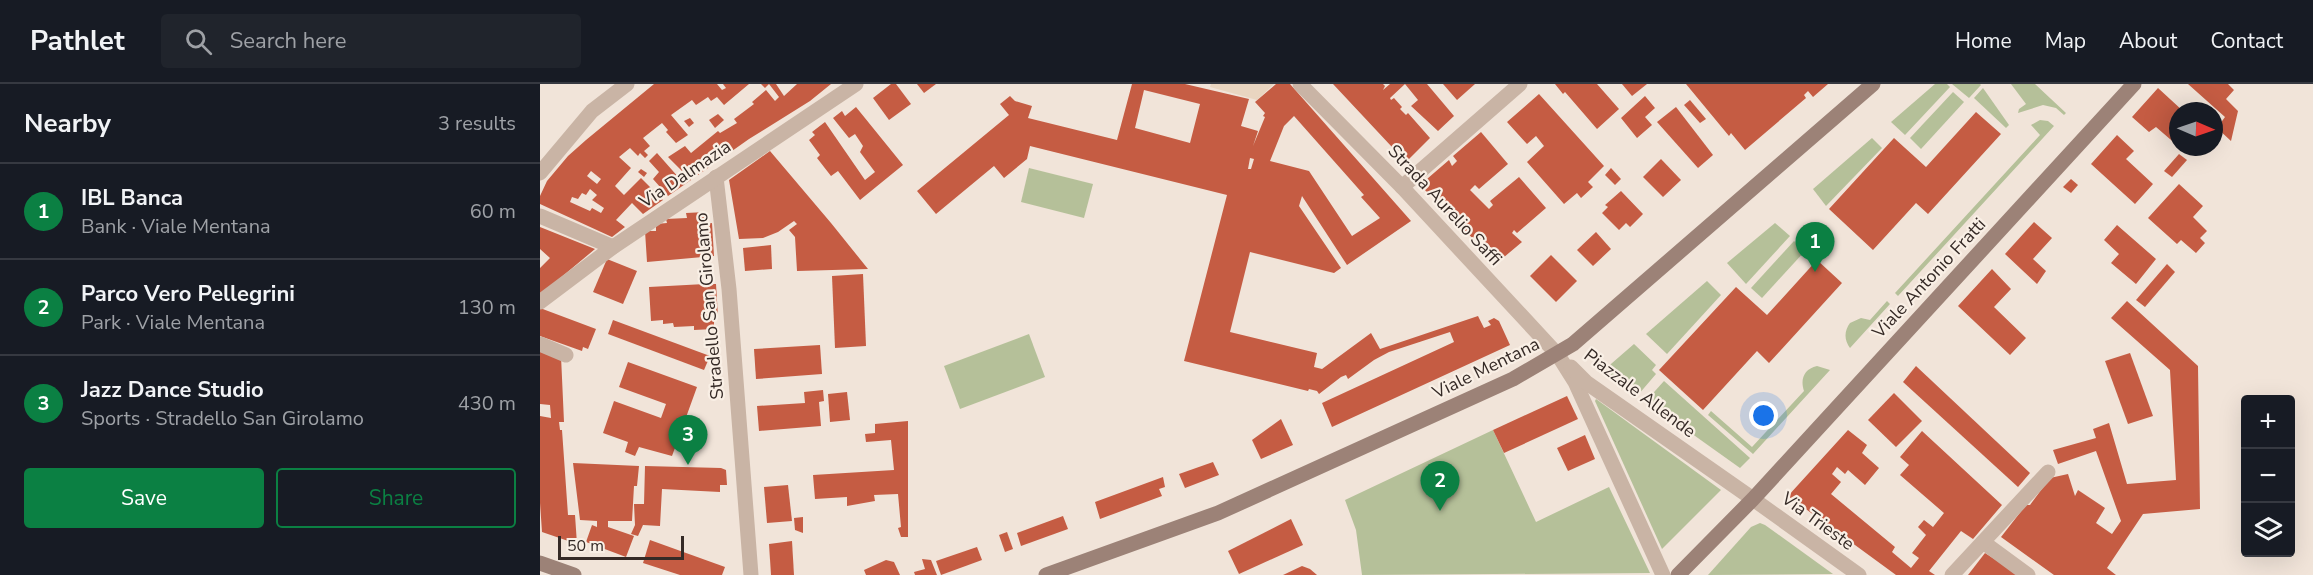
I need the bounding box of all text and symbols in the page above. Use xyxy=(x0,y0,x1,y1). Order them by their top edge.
search box xyxy=(161,14,581,68)
text: Pathlet xyxy=(30,22,125,60)
icon: search xyxy=(182,25,215,58)
text: Search here xyxy=(230,26,346,56)
text: Home xyxy=(1955,27,2012,55)
text: Map xyxy=(2045,27,2086,55)
text: About xyxy=(2119,27,2177,55)
text: Contact xyxy=(2210,27,2283,55)
north arrow xyxy=(2169,102,2223,156)
text: Nearby xyxy=(24,106,111,141)
text: 3 results xyxy=(438,110,516,137)
street label: Via Dalmazia xyxy=(634,134,736,214)
street label: Strada Aurelio Saffi xyxy=(1383,139,1507,271)
text: IBL Banca xyxy=(81,183,183,213)
text: 1 xyxy=(38,198,50,225)
text: 60 m xyxy=(470,198,516,225)
street label: Stradello San Girolamo xyxy=(689,211,729,401)
text: Bank · Viale Mentana xyxy=(81,213,271,240)
street label: Viale Antonio Fratti xyxy=(1866,213,1991,344)
pin: 1 xyxy=(1796,222,1834,272)
text: Parco Vero Pellegrini xyxy=(81,279,295,309)
text: 2 xyxy=(38,294,50,321)
text: 130 m xyxy=(458,294,516,321)
text: Park · Viale Mentana xyxy=(81,309,265,336)
street label: Viale Mentana xyxy=(1428,332,1544,405)
street label: Piazzale Allende xyxy=(1579,343,1701,443)
text: Jazz Dance Studio xyxy=(81,375,264,405)
text: 3 xyxy=(38,390,50,417)
text: 430 m xyxy=(458,390,516,417)
map controls xyxy=(2241,395,2295,557)
button: + xyxy=(2241,395,2295,449)
your location xyxy=(1749,401,1778,430)
text: Sports · Stradello San Girolamo xyxy=(81,405,364,432)
pin: 3 xyxy=(668,416,708,465)
button: − xyxy=(2241,449,2295,503)
pin: 2 xyxy=(1420,462,1460,511)
button: Save xyxy=(24,468,264,528)
button: Share xyxy=(276,468,516,528)
street label: Via Trieste xyxy=(1776,486,1859,556)
button: layers xyxy=(2241,503,2295,557)
scale bar xyxy=(558,533,684,560)
text: 50 m xyxy=(567,535,604,557)

